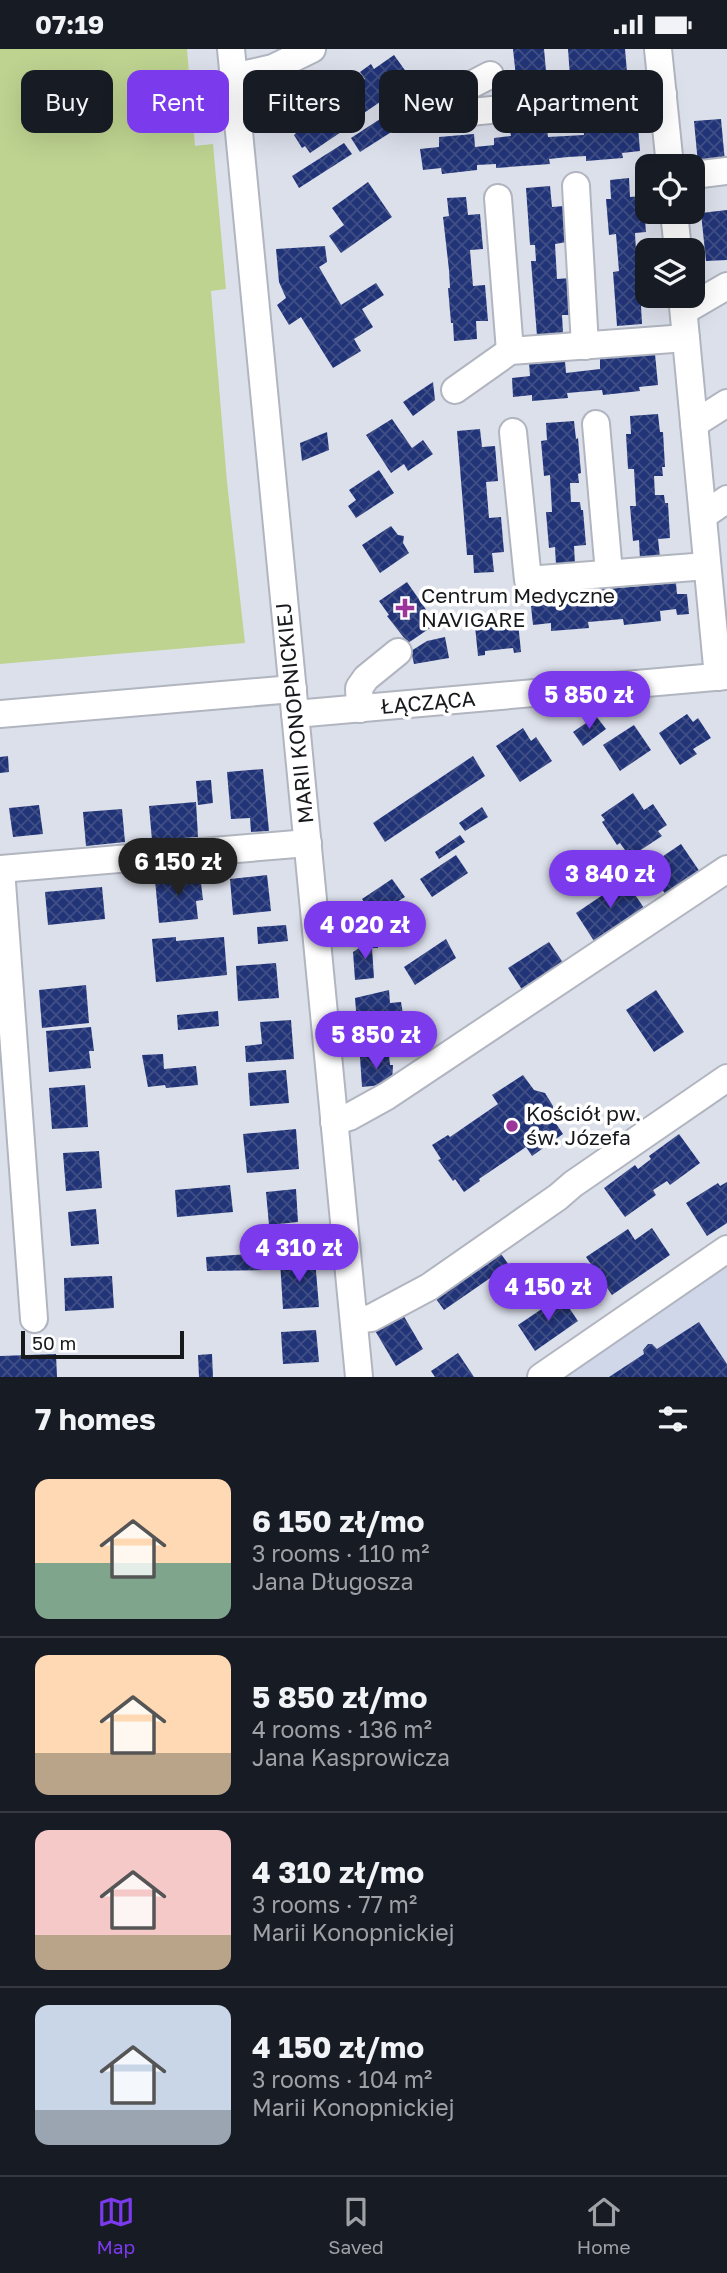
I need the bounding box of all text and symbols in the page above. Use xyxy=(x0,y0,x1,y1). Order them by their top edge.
text: 07:19 xyxy=(35,9,104,40)
chip: Buy xyxy=(21,70,113,133)
chip: Rent xyxy=(127,70,229,133)
chip: Filters xyxy=(243,70,365,133)
chip: New xyxy=(379,70,478,133)
chip: Apartment xyxy=(492,70,663,133)
map controls xyxy=(635,154,705,308)
button: locate xyxy=(635,154,705,224)
button: layers xyxy=(635,238,705,308)
place label: Centrum Medyczne NAVIGARE xyxy=(421,582,615,632)
marker: Centrum Medyczne NAVIGARE xyxy=(395,598,415,618)
street label: MARII KONOPNICKIEJ xyxy=(269,601,319,825)
pin: 5 850 zł xyxy=(517,671,661,731)
text: 5 850 zł xyxy=(544,680,634,708)
street label: ŁĄCZĄCA xyxy=(379,685,476,719)
pin: 6 150 zł xyxy=(106,839,250,898)
text: 6 150 zł xyxy=(134,847,222,875)
pin: 3 840 zł xyxy=(538,851,682,910)
text: 3 840 zł xyxy=(565,859,655,887)
pin: 4 020 zł xyxy=(293,901,437,961)
text: 4 020 zł xyxy=(320,910,410,938)
pin: 5 850 zł xyxy=(304,1011,448,1071)
text: 5 850 zł xyxy=(331,1020,421,1048)
place label: Kościół pw. św. Józefa xyxy=(526,1100,641,1150)
marker: Kościół pw. św. Józefa xyxy=(504,1118,520,1134)
pin: 4 310 zł xyxy=(227,1225,371,1284)
text: 4 310 zł xyxy=(255,1233,343,1261)
pin: 4 150 zł xyxy=(476,1263,620,1323)
text: 4 150 zł xyxy=(504,1272,592,1300)
scale bar xyxy=(21,1328,184,1360)
text: 50 m xyxy=(32,1331,76,1354)
icon: filters xyxy=(654,1400,692,1438)
text: 7 homes xyxy=(35,1401,156,1437)
text: 6 150 zł/mo xyxy=(252,1503,425,1539)
icon: home xyxy=(91,1507,175,1591)
text: 3 rooms · 110 m² xyxy=(252,1539,429,1567)
text: Jana Długosza xyxy=(252,1567,414,1595)
text: 5 850 zł/mo xyxy=(252,1679,428,1715)
icon: home xyxy=(91,1683,175,1767)
text: 4 rooms · 136 m² xyxy=(252,1715,432,1743)
text: Jana Kasprowicza xyxy=(252,1743,450,1771)
text: 4 310 zł/mo xyxy=(252,1854,424,1890)
icon: home xyxy=(91,1858,175,1942)
text: 3 rooms · 77 m² xyxy=(252,1890,417,1918)
text: Marii Konopnickiej xyxy=(252,1918,455,1946)
text: 4 150 zł/mo xyxy=(252,2029,424,2065)
icon: home xyxy=(91,2033,175,2117)
text: 3 rooms · 104 m² xyxy=(252,2065,432,2093)
text: Marii Konopnickiej xyxy=(252,2093,455,2121)
tab: Map xyxy=(97,2193,135,2258)
tab: Saved xyxy=(328,2193,384,2258)
tab: Home xyxy=(577,2193,630,2258)

